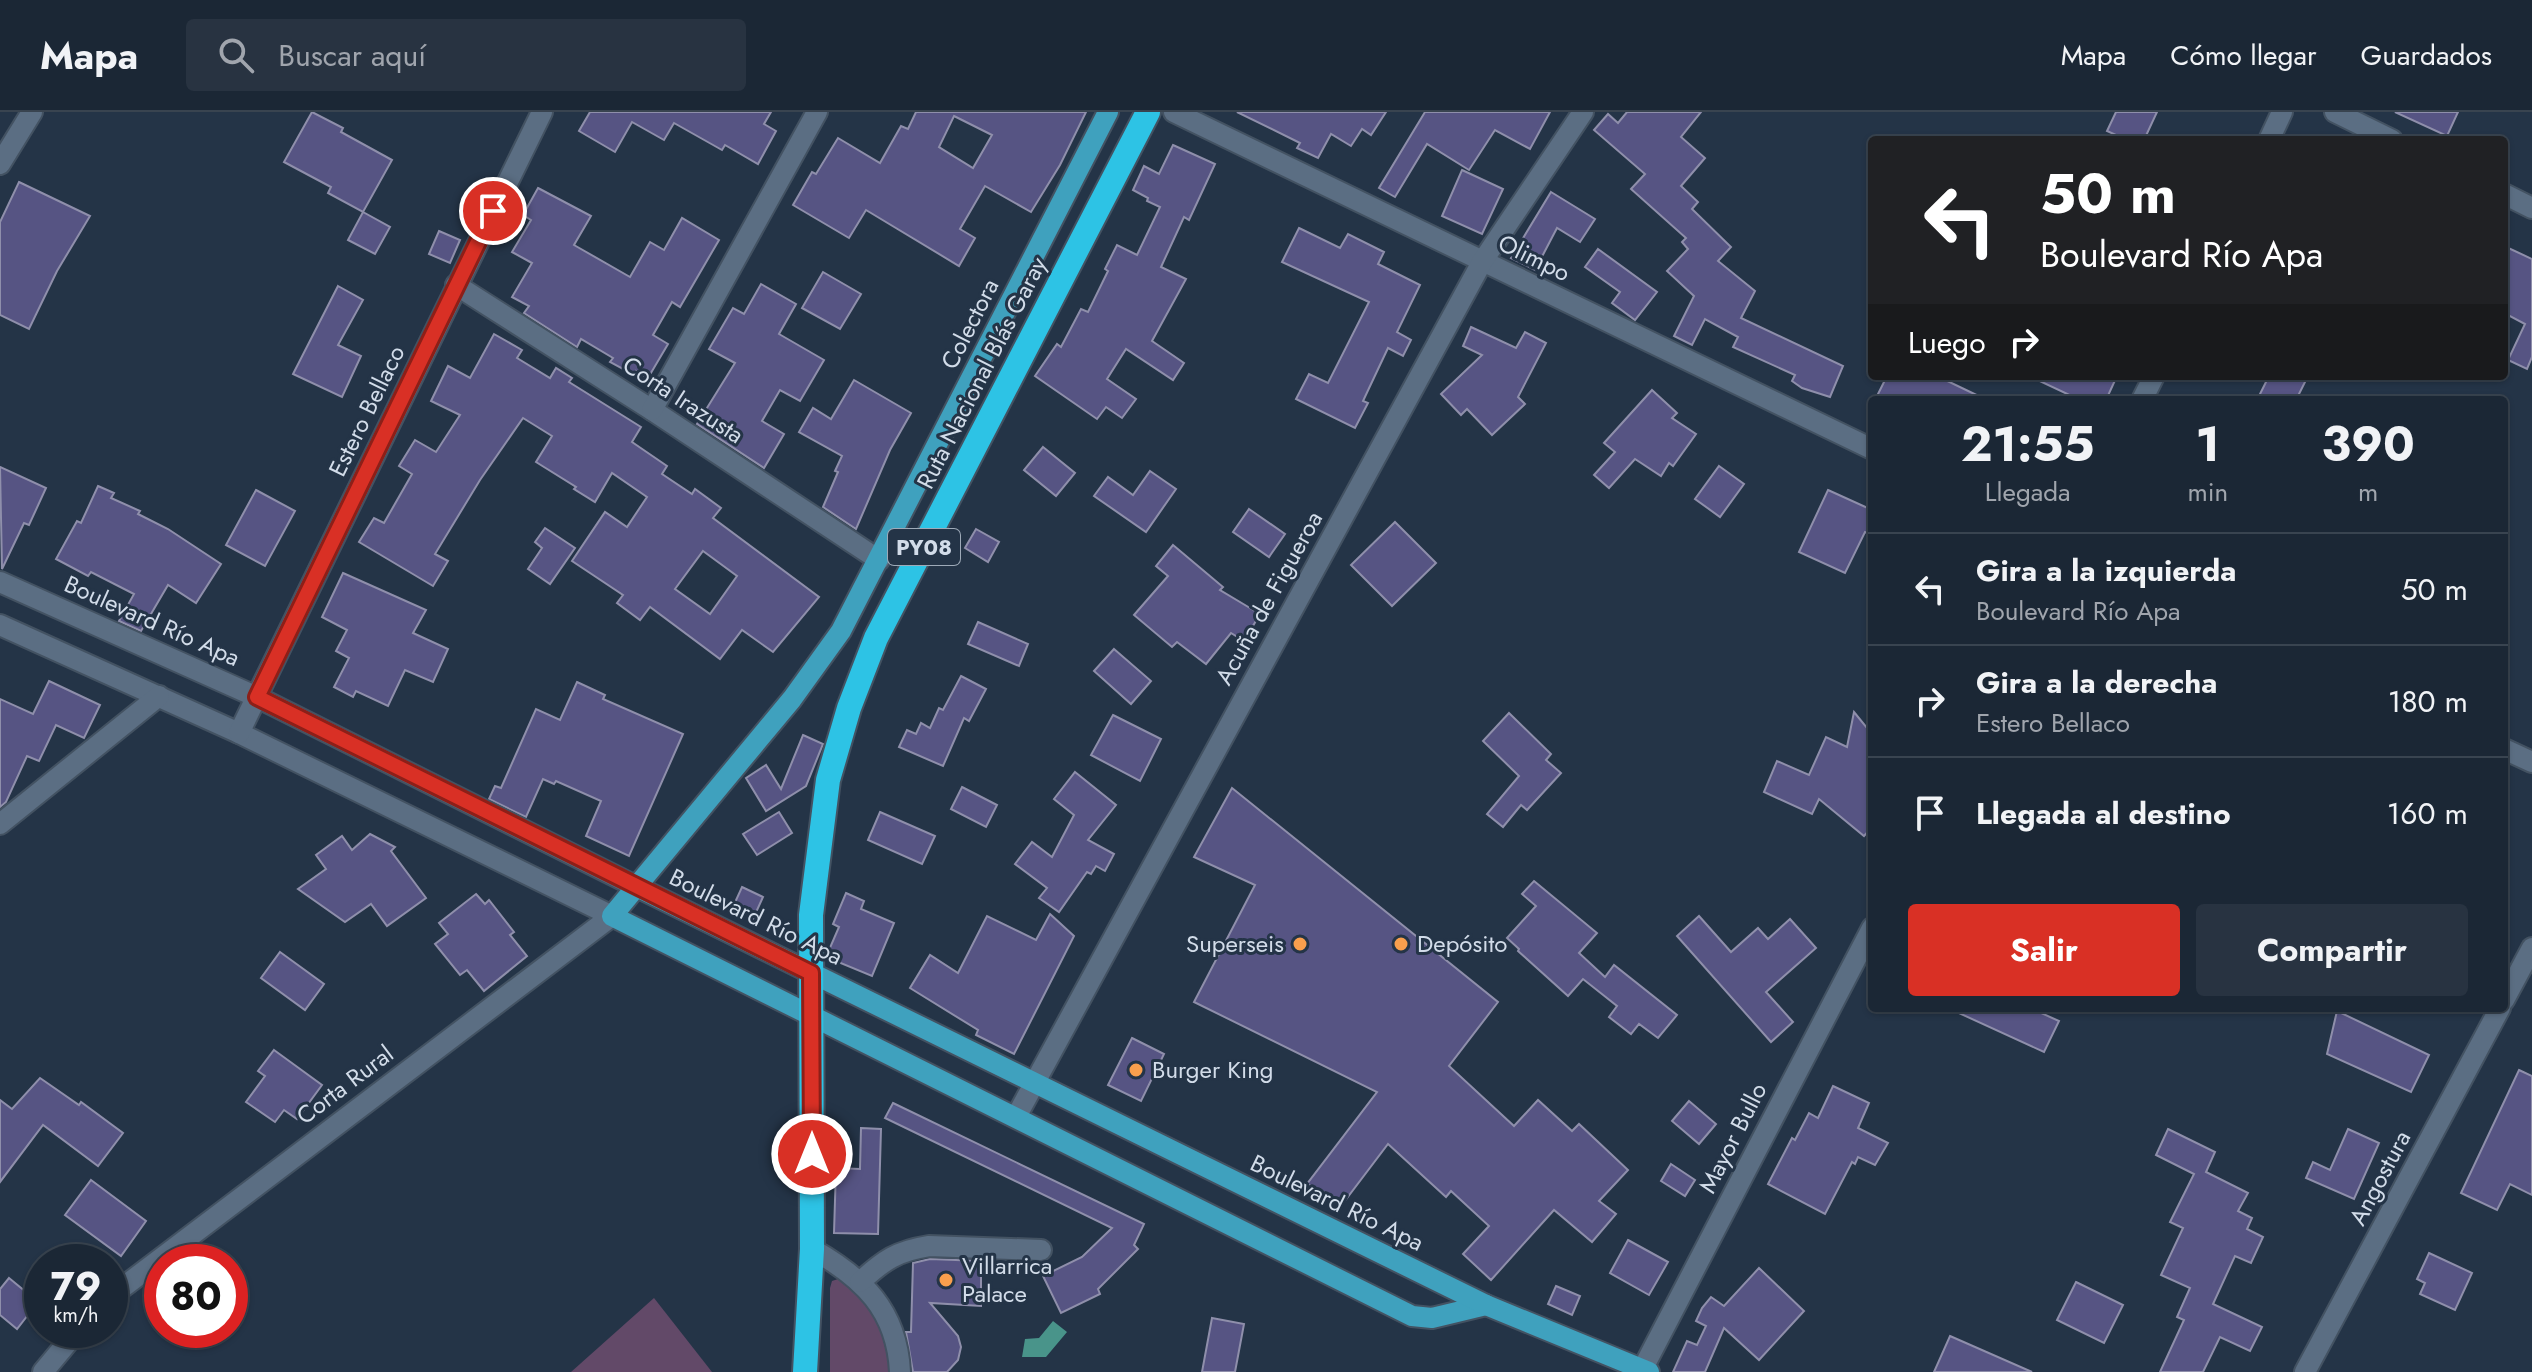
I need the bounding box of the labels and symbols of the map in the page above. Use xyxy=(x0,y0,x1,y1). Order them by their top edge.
pin xyxy=(459,177,527,245)
street label: Olimpo xyxy=(1492,225,1576,290)
street label: Ruta Nacional Blás Garay xyxy=(908,250,1055,495)
street label: Colectora xyxy=(932,272,1007,375)
street label: Estero Bellaco xyxy=(320,339,413,482)
street label: Corta Irazusta xyxy=(616,347,751,452)
street label: Acuña de Figueroa xyxy=(1206,504,1331,691)
road number: PY08 xyxy=(888,529,960,565)
street label: Boulevard Río Apa xyxy=(59,566,246,675)
street label: Boulevard Río Apa xyxy=(664,859,849,974)
place label: Superseis xyxy=(1186,926,1284,961)
place label: Depósito xyxy=(1417,926,1507,961)
marker: Superseis xyxy=(1291,935,1309,953)
marker: Depósito xyxy=(1392,935,1410,953)
street label: Corta Rural xyxy=(289,1036,401,1133)
place label: Burger King xyxy=(1152,1052,1273,1087)
marker: Burger King xyxy=(1127,1061,1145,1079)
street label: Mayor Bullo xyxy=(1690,1076,1775,1199)
position arrow xyxy=(770,1112,854,1196)
street label: Angostura xyxy=(2340,1124,2419,1231)
street label: Boulevard Río Apa xyxy=(1245,1145,1430,1260)
speed limit sign: 80 xyxy=(144,1244,248,1348)
place label: Villarrica Palace xyxy=(962,1248,1052,1311)
marker: Villarrica Palace xyxy=(937,1271,955,1289)

